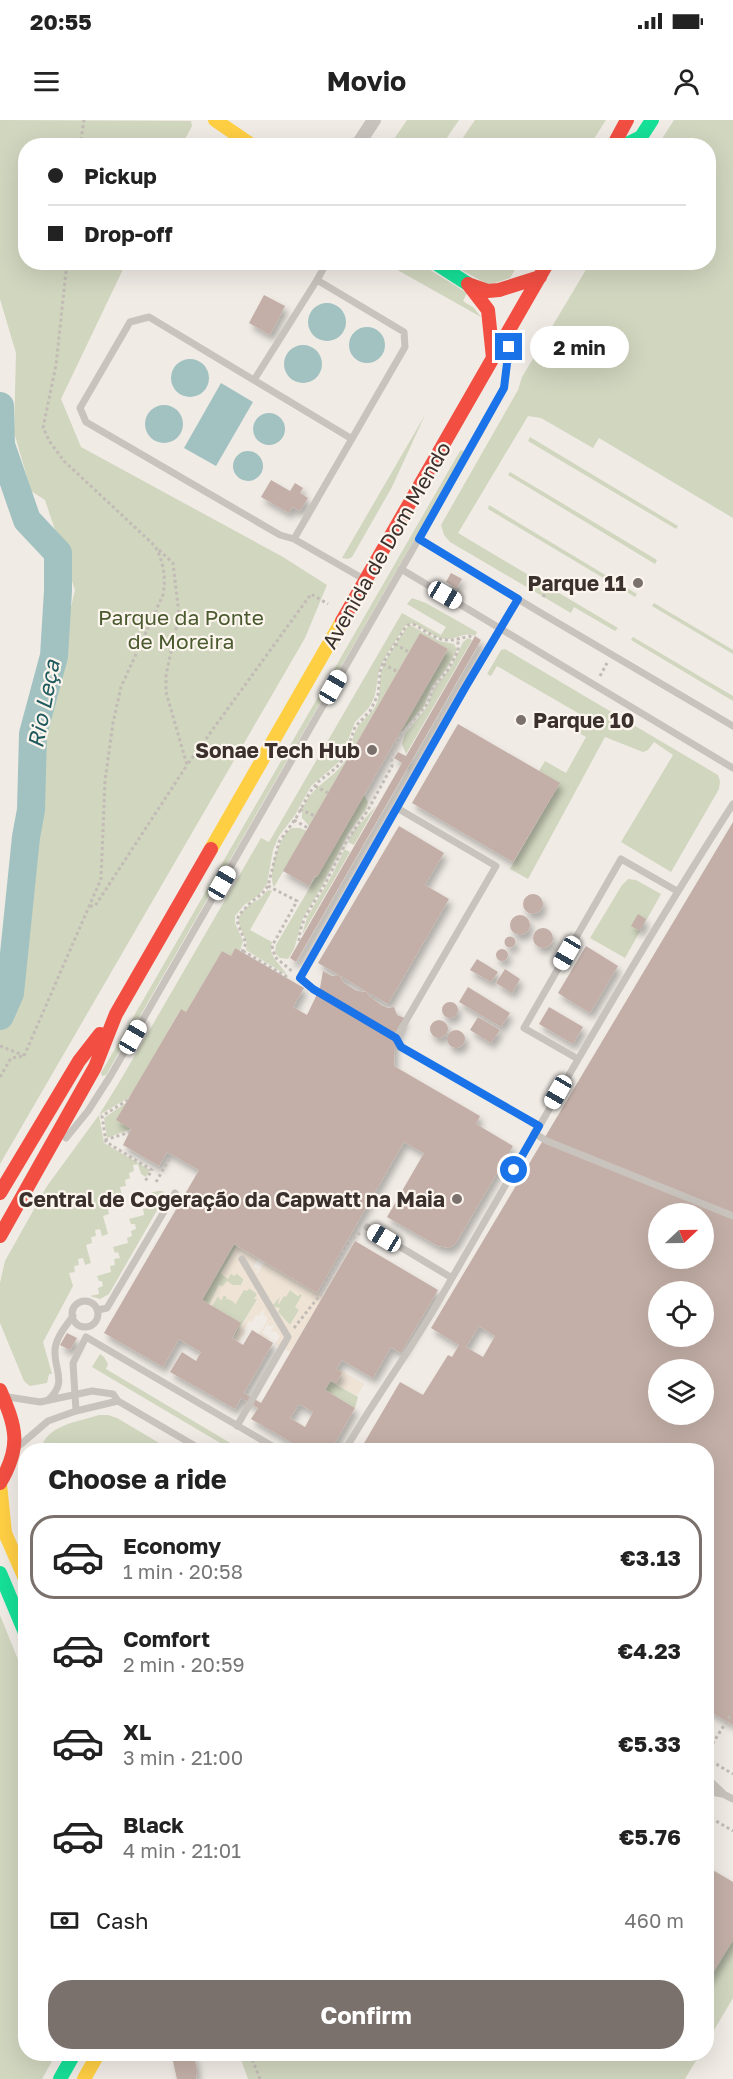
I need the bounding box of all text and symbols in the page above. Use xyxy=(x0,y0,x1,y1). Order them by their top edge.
text: 20:55 xyxy=(30,8,92,35)
icon: menu xyxy=(30,65,63,98)
text: Movio xyxy=(327,65,406,97)
icon: person xyxy=(670,65,703,98)
text: Pickup xyxy=(84,162,157,189)
text: Drop-off xyxy=(84,220,173,247)
callout: 2 min xyxy=(530,326,629,368)
route end xyxy=(495,333,522,360)
text: 2 min xyxy=(553,335,606,359)
street label: Avenida de Dom Mendo xyxy=(316,437,456,653)
place label: Parque 11 xyxy=(528,570,626,596)
marker: Parque 11 xyxy=(631,576,645,590)
car xyxy=(425,578,465,612)
park label: Parque da Ponte de Moreira xyxy=(98,604,264,654)
water label: Rio Leça xyxy=(21,656,65,750)
car xyxy=(316,667,350,707)
place label: Parque 10 xyxy=(533,707,634,733)
marker: Parque 10 xyxy=(514,713,528,727)
place label: Sonae Tech Hub xyxy=(195,737,360,763)
marker: Sonae Tech Hub xyxy=(365,743,379,757)
car xyxy=(205,863,239,903)
car xyxy=(550,933,584,973)
car xyxy=(116,1017,150,1057)
car xyxy=(541,1072,575,1112)
route start xyxy=(500,1156,527,1183)
place label: Central de Cogeração da Capwatt na Maia xyxy=(19,1186,445,1212)
marker: Central de Cogeração da Capwatt na Maia xyxy=(450,1192,464,1206)
north arrow xyxy=(648,1203,714,1269)
map controls xyxy=(648,1203,714,1425)
car xyxy=(364,1221,404,1255)
button: locate xyxy=(648,1281,714,1347)
button: layers xyxy=(648,1359,714,1425)
text: Choose a ride xyxy=(48,1463,227,1495)
icon: car xyxy=(51,1530,105,1584)
text: Economy xyxy=(123,1532,221,1559)
text: €3.13 xyxy=(620,1544,681,1571)
text: 1 min · 20:58 xyxy=(123,1559,243,1583)
icon: car xyxy=(51,1623,105,1677)
text: Comfort xyxy=(123,1625,210,1652)
text: €4.23 xyxy=(618,1637,681,1664)
text: 2 min · 20:59 xyxy=(123,1652,245,1676)
icon: car xyxy=(51,1716,105,1770)
text: XL xyxy=(123,1718,151,1745)
text: €5.33 xyxy=(618,1730,681,1757)
text: 3 min · 21:00 xyxy=(123,1745,243,1769)
icon: car xyxy=(51,1809,105,1863)
text: Black xyxy=(123,1811,184,1838)
text: €5.76 xyxy=(619,1823,681,1850)
text: 4 min · 21:01 xyxy=(123,1838,241,1862)
icon: cash xyxy=(48,1904,81,1937)
text: Cash xyxy=(96,1907,149,1934)
text: 460 m xyxy=(625,1908,684,1932)
button: Confirm xyxy=(48,1980,684,2049)

